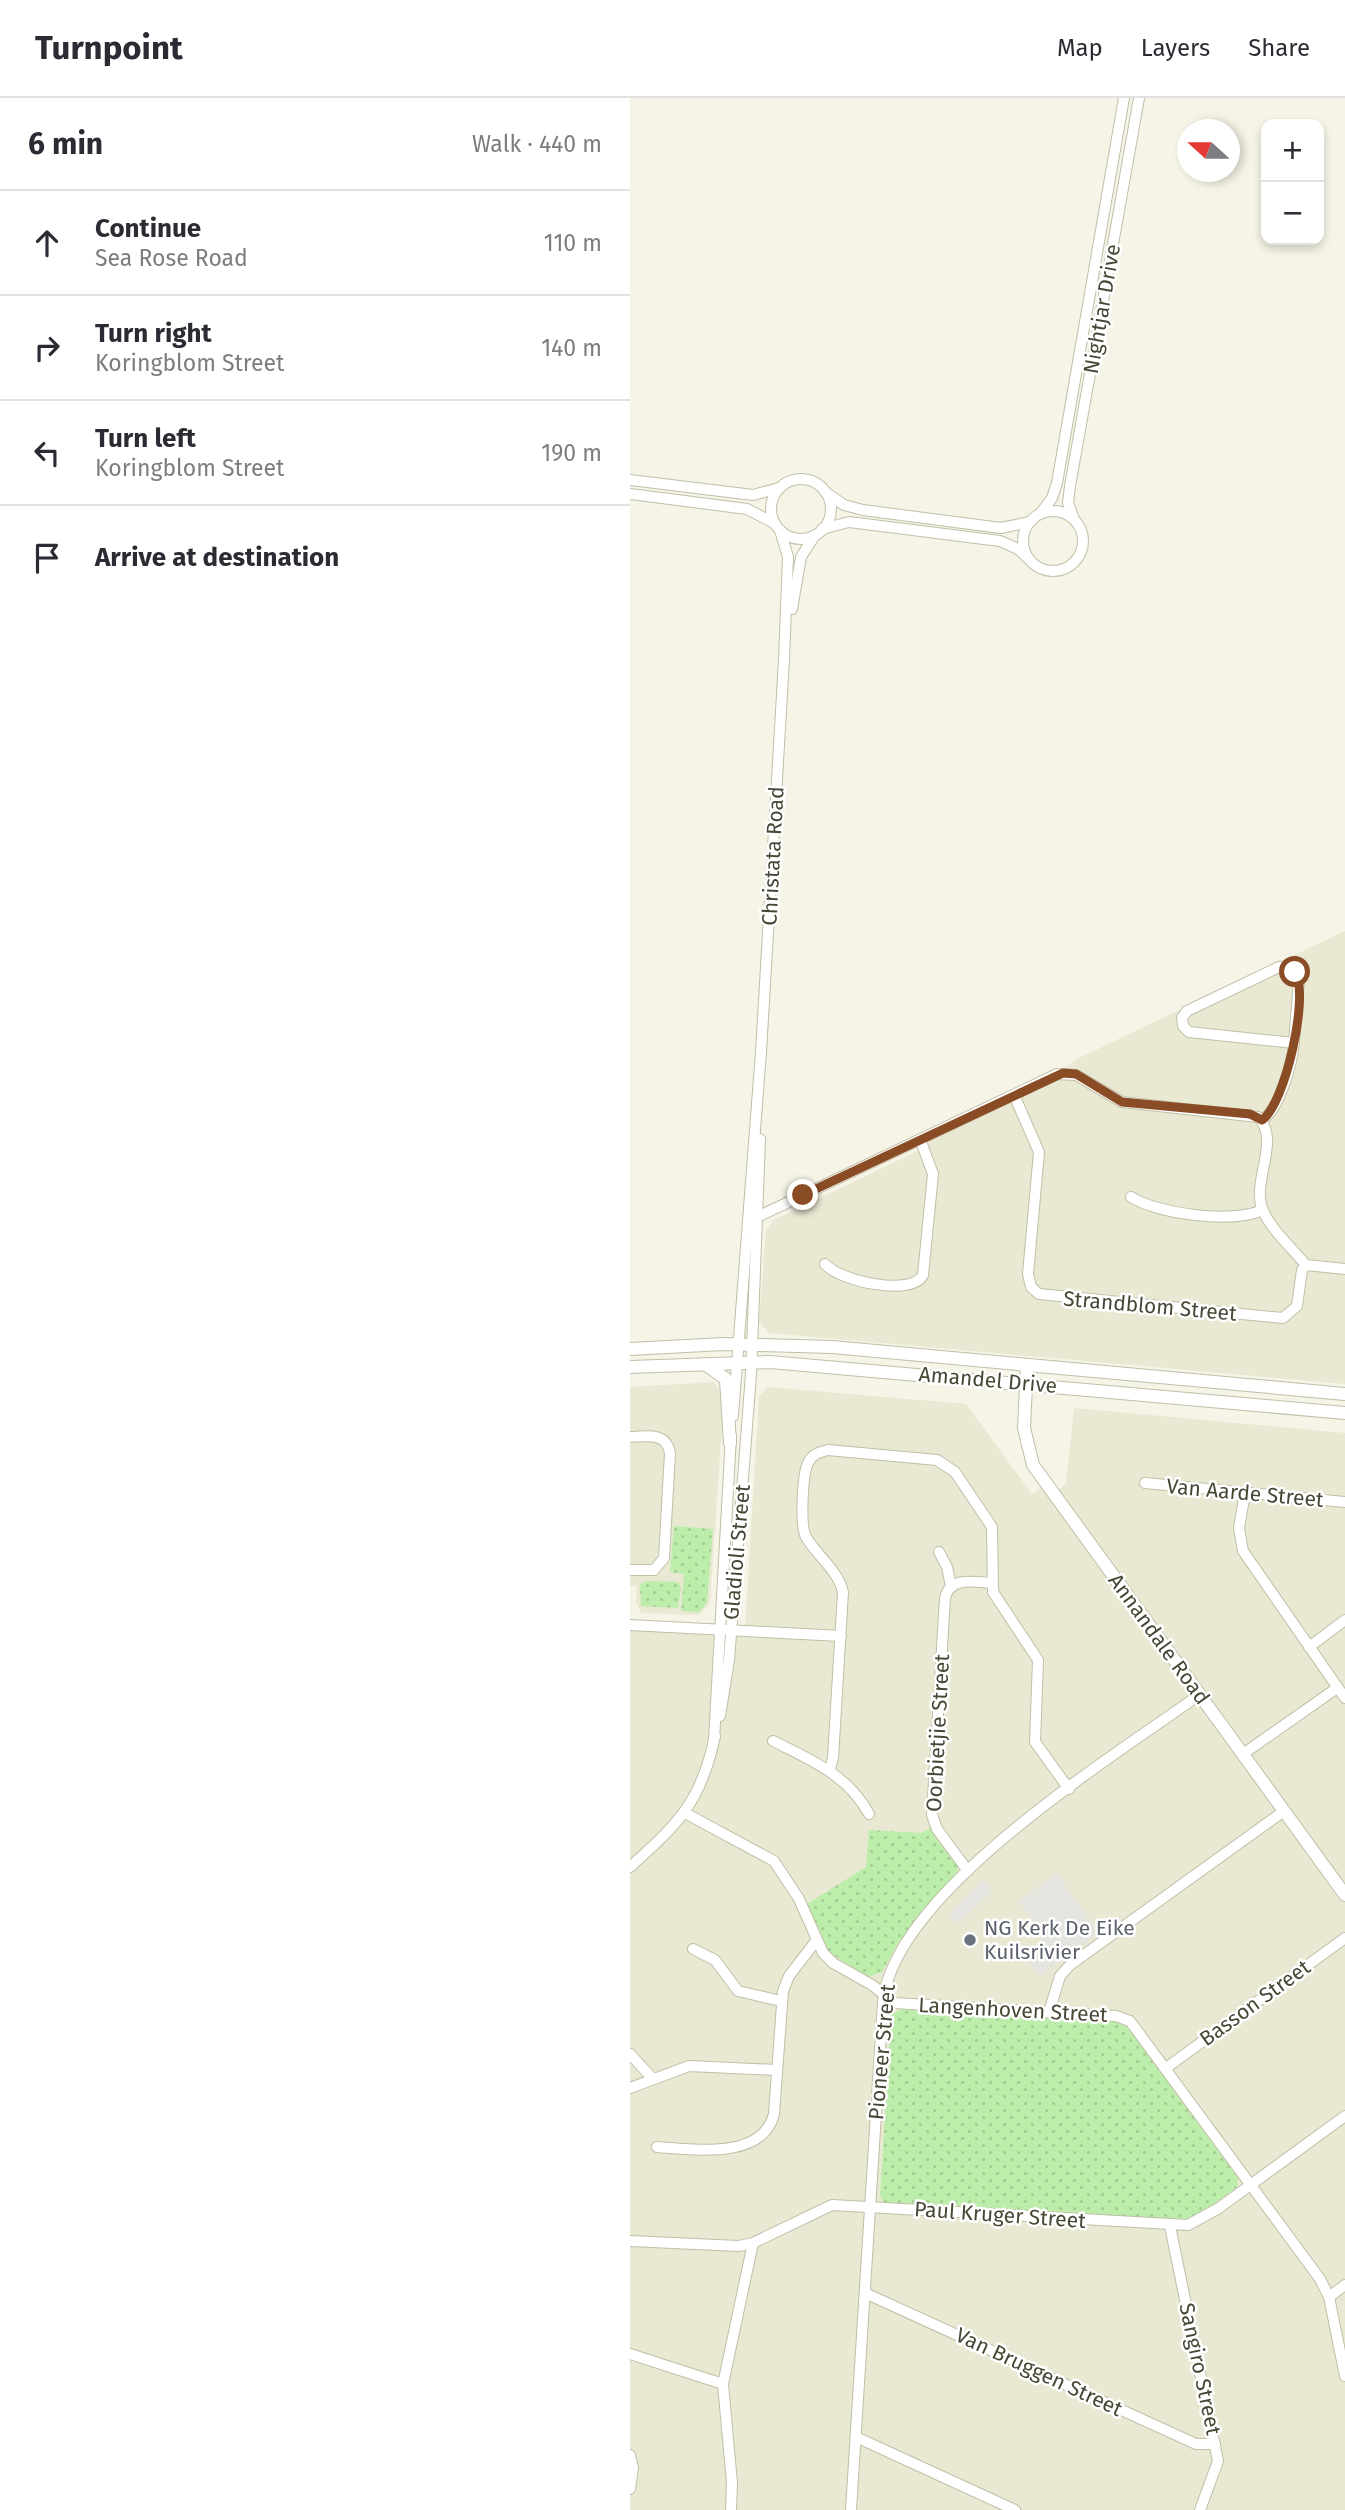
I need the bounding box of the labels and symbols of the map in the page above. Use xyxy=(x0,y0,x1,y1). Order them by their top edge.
north arrow xyxy=(1177,119,1240,182)
street label: Nightjar Drive xyxy=(1078,242,1126,376)
street label: Christata Road xyxy=(756,786,790,926)
route start xyxy=(1279,956,1310,987)
route end xyxy=(787,1179,818,1210)
street label: Strandblom Street xyxy=(1062,1285,1238,1327)
street label: Amandel Drive xyxy=(918,1361,1058,1399)
street label: Van Aarde Street xyxy=(1165,1473,1325,1513)
street label: Gladioli Street xyxy=(718,1483,756,1621)
street label: Annandale Road xyxy=(1103,1568,1215,1710)
street label: Oorbietjie Street xyxy=(921,1653,955,1813)
place label: NG Kerk De Eike Kuilsrivier xyxy=(984,1915,1135,1965)
marker: NG Kerk De Eike Kuilsrivier xyxy=(962,1932,978,1948)
street label: Basson Street xyxy=(1195,1954,1316,2052)
street label: Pioneer Street xyxy=(863,1983,901,2121)
street label: Langenhoven Street xyxy=(918,1992,1109,2028)
street label: Paul Kruger Street xyxy=(913,2196,1087,2234)
street label: Sangiro Street xyxy=(1173,2301,1227,2438)
street label: Van Bruggen Street xyxy=(951,2322,1127,2422)

